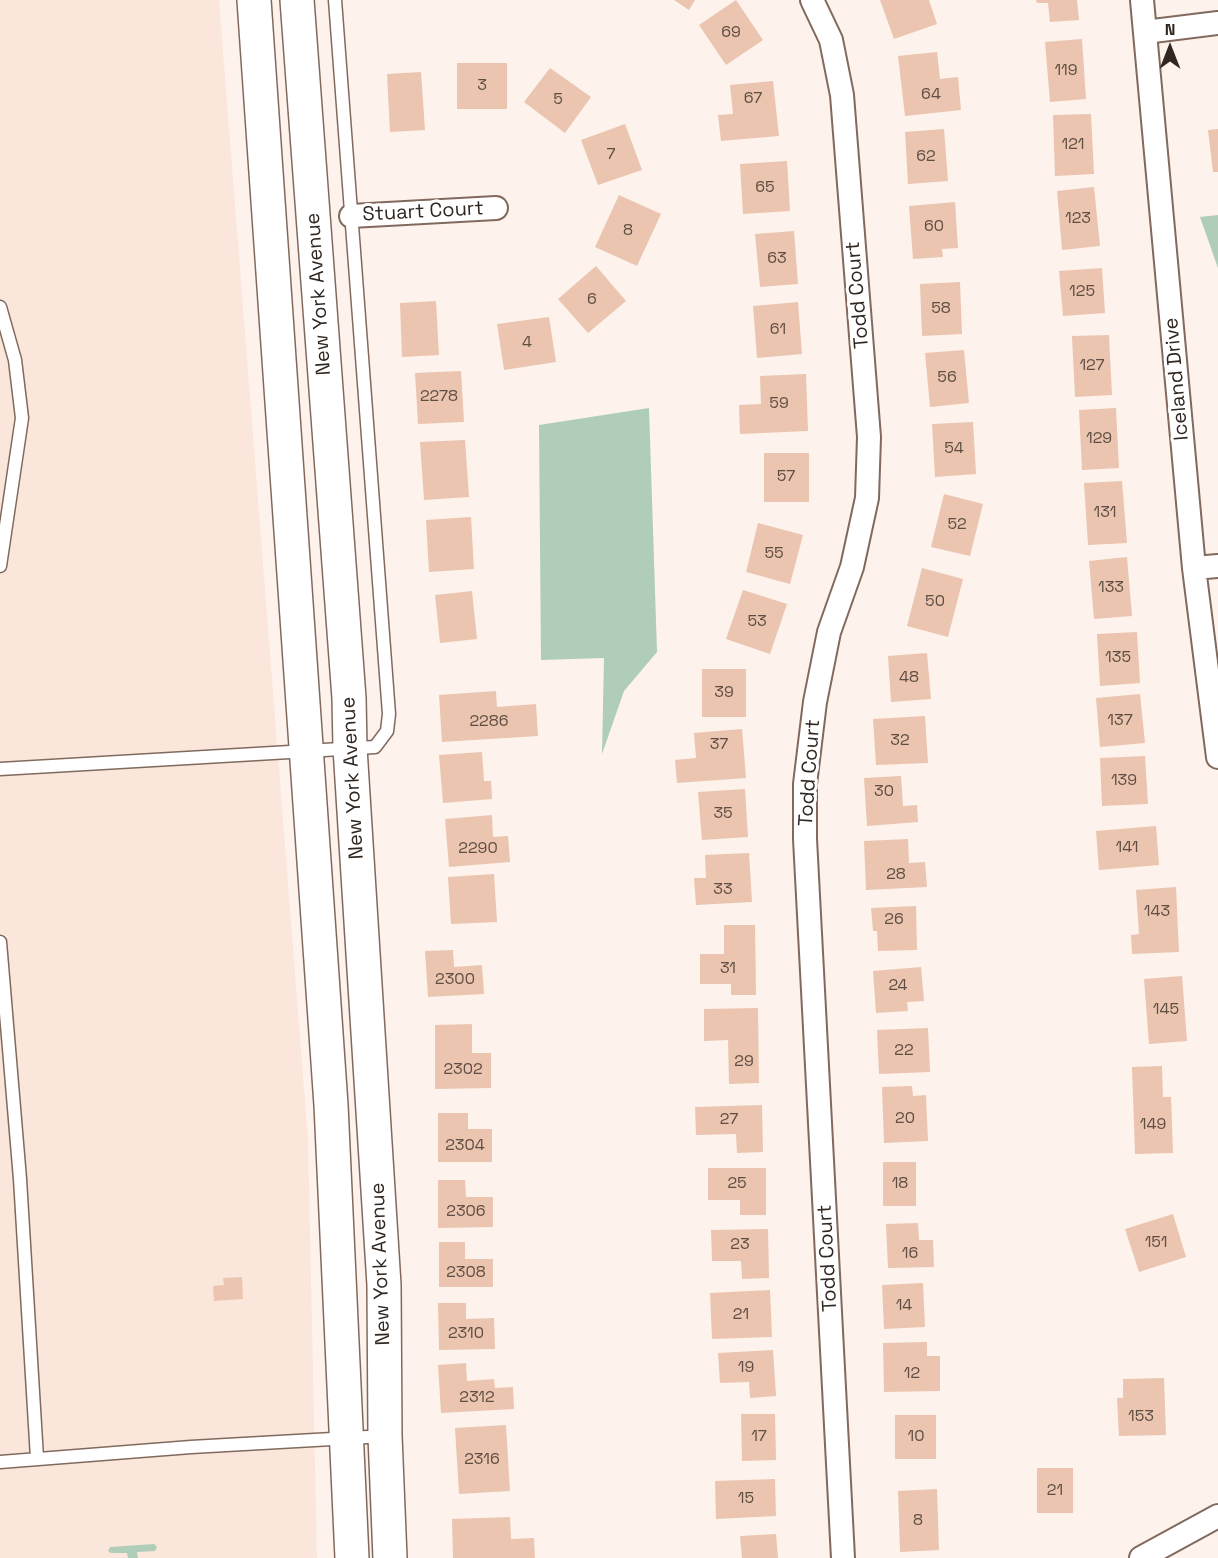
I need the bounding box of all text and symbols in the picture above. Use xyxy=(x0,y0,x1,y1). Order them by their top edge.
north arrow xyxy=(1140,18,1200,78)
text: N xyxy=(1165,19,1175,40)
house number: 69 xyxy=(721,23,741,43)
house number: 119 xyxy=(1054,61,1078,81)
house number: 3 xyxy=(477,76,487,96)
house number: 64 xyxy=(921,85,941,105)
house number: 67 xyxy=(744,89,762,109)
house number: 5 xyxy=(553,90,563,110)
house number: 121 xyxy=(1061,135,1085,155)
house number: 7 xyxy=(606,145,616,165)
house number: 62 xyxy=(916,147,936,167)
house number: 65 xyxy=(755,178,775,198)
street label: Stuart Court xyxy=(362,197,484,227)
house number: 123 xyxy=(1065,209,1091,229)
street label: New York Avenue xyxy=(301,212,337,376)
house number: 60 xyxy=(924,217,944,237)
house number: 8 xyxy=(623,221,633,241)
street label: Todd Court xyxy=(841,241,875,349)
house number: 63 xyxy=(767,249,787,269)
house number: 125 xyxy=(1069,282,1095,302)
house number: 6 xyxy=(587,290,597,310)
house number: 58 xyxy=(931,299,951,319)
street label: Iceland Drive xyxy=(1160,317,1194,441)
house number: 61 xyxy=(770,320,786,340)
house number: 4 xyxy=(522,333,532,353)
house number: 127 xyxy=(1079,356,1105,376)
house number: 56 xyxy=(937,368,957,388)
house number: 2278 xyxy=(420,387,458,407)
house number: 59 xyxy=(769,394,789,414)
house number: 129 xyxy=(1086,429,1112,449)
house number: 54 xyxy=(944,439,964,459)
house number: 57 xyxy=(777,467,795,487)
house number: 131 xyxy=(1094,503,1116,523)
house number: 52 xyxy=(947,515,967,535)
house number: 55 xyxy=(764,544,784,564)
house number: 133 xyxy=(1098,578,1124,598)
house number: 50 xyxy=(925,592,945,612)
house number: 53 xyxy=(747,612,767,632)
house number: 135 xyxy=(1105,648,1131,668)
house number: 48 xyxy=(899,668,919,688)
house number: 39 xyxy=(714,683,734,703)
street label: New York Avenue xyxy=(337,696,369,860)
house number: 137 xyxy=(1107,711,1133,731)
house number: 2286 xyxy=(469,712,509,732)
street label: Todd Court xyxy=(794,719,826,827)
house number: 32 xyxy=(890,731,910,751)
house number: 37 xyxy=(710,735,728,755)
house number: 139 xyxy=(1111,771,1137,791)
house number: 30 xyxy=(874,782,894,802)
house number: 35 xyxy=(713,804,733,824)
house number: 141 xyxy=(1116,838,1138,858)
house number: 2290 xyxy=(458,839,498,859)
house number: 28 xyxy=(886,865,906,885)
house number: 33 xyxy=(713,880,733,900)
house number: 143 xyxy=(1144,902,1170,922)
house number: 26 xyxy=(884,910,904,930)
house number: 31 xyxy=(720,959,736,979)
house number: 2300 xyxy=(435,970,475,990)
house number: 24 xyxy=(888,976,908,996)
house number: 145 xyxy=(1153,1000,1179,1020)
house number: 22 xyxy=(894,1041,914,1061)
house number: 29 xyxy=(734,1052,754,1072)
house number: 2302 xyxy=(443,1060,483,1080)
house number: 20 xyxy=(895,1109,915,1129)
house number: 27 xyxy=(720,1110,738,1130)
house number: 149 xyxy=(1140,1115,1166,1135)
house number: 2304 xyxy=(445,1136,485,1156)
house number: 25 xyxy=(727,1174,747,1194)
house number: 18 xyxy=(892,1174,908,1194)
street label: New York Avenue xyxy=(366,1182,396,1346)
house number: 2306 xyxy=(446,1202,486,1222)
street label: Todd Court xyxy=(813,1204,843,1312)
house number: 151 xyxy=(1145,1233,1167,1253)
house number: 23 xyxy=(730,1235,750,1255)
house number: 16 xyxy=(902,1244,918,1264)
house number: 2308 xyxy=(446,1263,486,1283)
house number: 14 xyxy=(896,1296,912,1316)
house number: 21 xyxy=(733,1305,749,1325)
house number: 2310 xyxy=(448,1324,484,1344)
house number: 19 xyxy=(738,1358,754,1378)
house number: 12 xyxy=(904,1364,920,1384)
house number: 2312 xyxy=(459,1388,495,1408)
house number: 153 xyxy=(1128,1407,1154,1427)
house number: 17 xyxy=(751,1427,767,1447)
house number: 10 xyxy=(908,1427,924,1447)
house number: 2316 xyxy=(464,1450,500,1470)
house number: 21 xyxy=(1047,1481,1063,1501)
house number: 15 xyxy=(738,1489,754,1509)
house number: 8 xyxy=(913,1511,923,1531)

